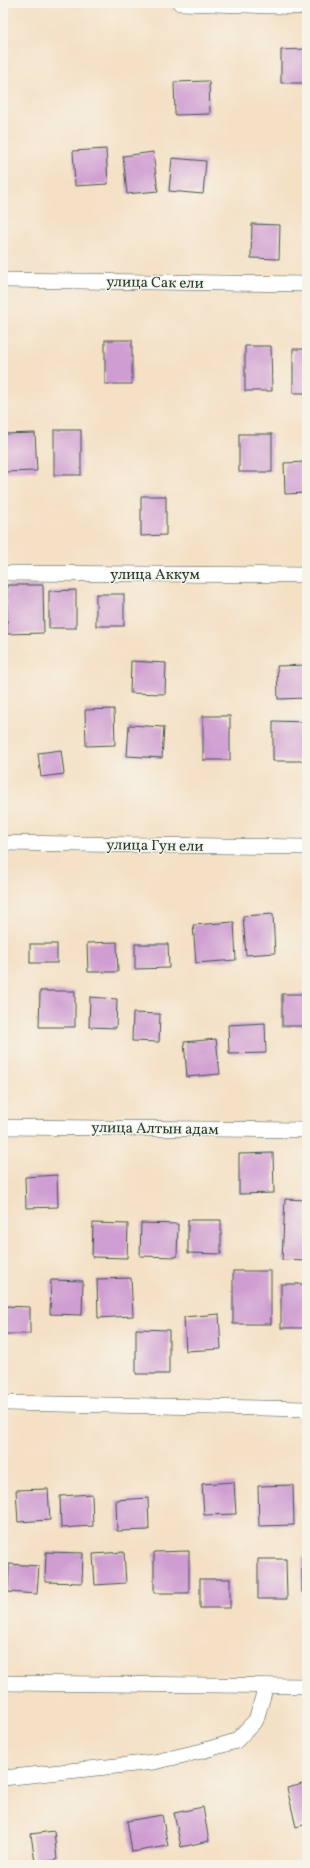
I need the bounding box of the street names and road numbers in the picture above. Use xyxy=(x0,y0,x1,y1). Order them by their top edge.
street label: улица Сак ели xyxy=(106,272,204,295)
street label: улица Аккум xyxy=(110,565,200,586)
street label: улица Гун ели xyxy=(106,835,204,858)
street label: улица Алтын адам xyxy=(91,1118,219,1141)

